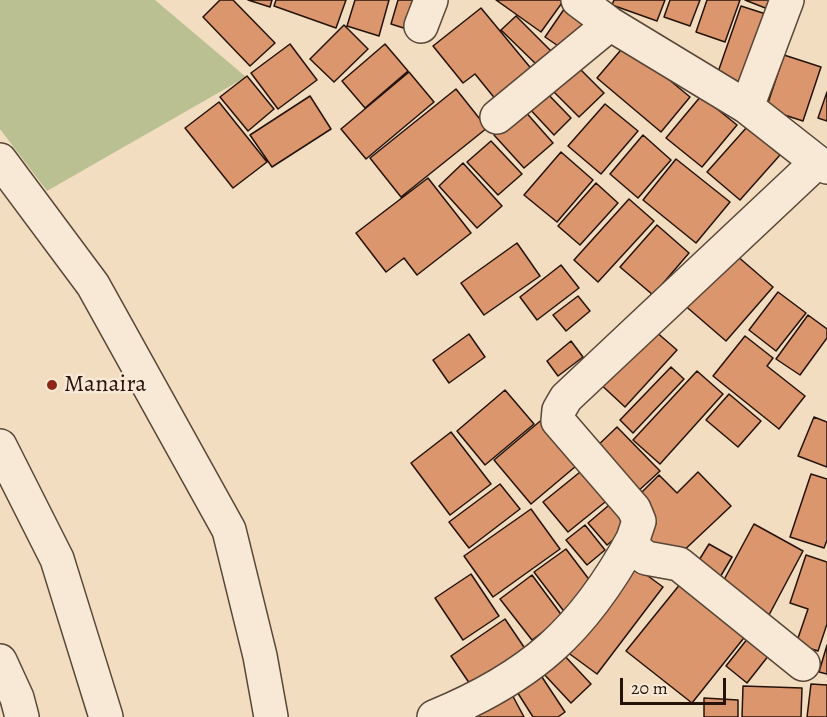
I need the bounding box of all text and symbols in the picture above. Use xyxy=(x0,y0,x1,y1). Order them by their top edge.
place label: Manaira xyxy=(64,371,147,399)
marker: Manaira xyxy=(45,378,59,392)
scale bar xyxy=(623,666,730,704)
text: 20 m xyxy=(631,676,668,700)

